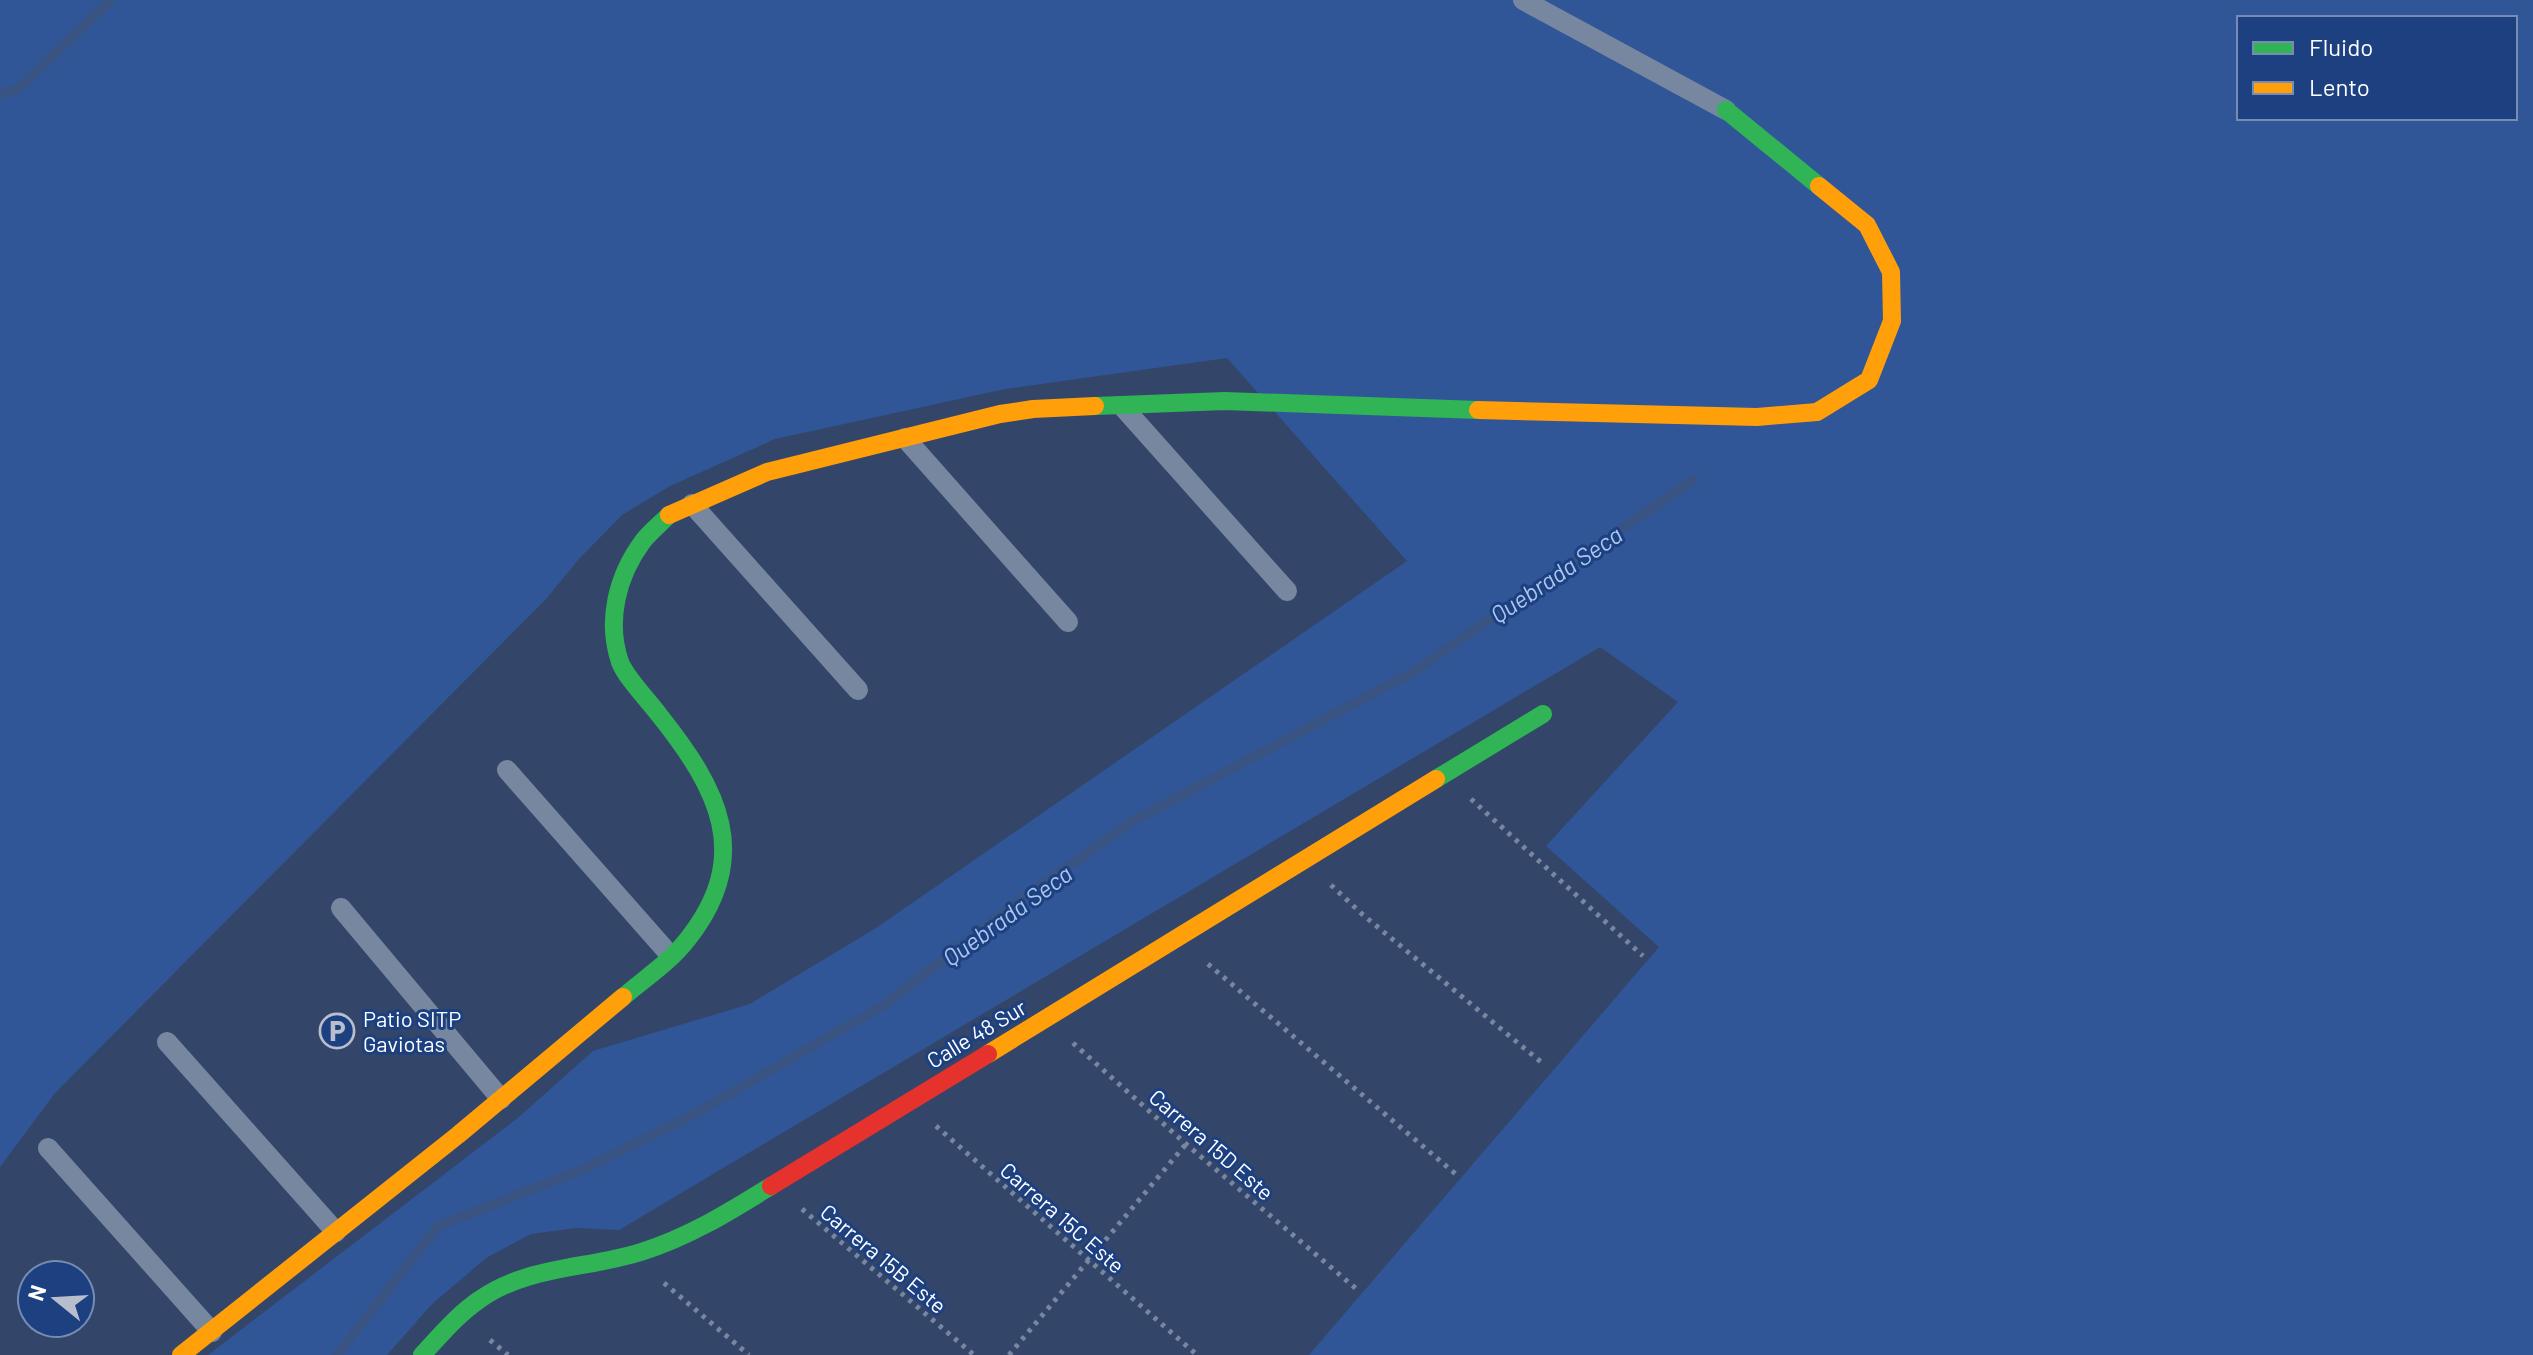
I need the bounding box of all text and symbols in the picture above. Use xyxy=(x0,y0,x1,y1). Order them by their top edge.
legend xyxy=(2237,16,2517,120)
text: Fluido xyxy=(2309,32,2373,61)
text: Lento xyxy=(2309,72,2370,101)
water label: Quebrada Seca xyxy=(1485,519,1627,629)
water label: Quebrada Seca xyxy=(937,858,1077,972)
street label: Calle 48 Sur xyxy=(922,993,1030,1073)
place label: Patio SITP Gaviotas xyxy=(363,1005,461,1056)
parking icon: Patio SITP Gaviotas xyxy=(318,1012,356,1050)
street label: Carrera 15D Este xyxy=(1145,1083,1279,1205)
street label: Carrera 15C Este xyxy=(996,1156,1130,1278)
street label: Carrera 15B Este xyxy=(816,1198,952,1318)
north arrow xyxy=(16,1259,96,1339)
text: N xyxy=(21,1282,51,1303)

